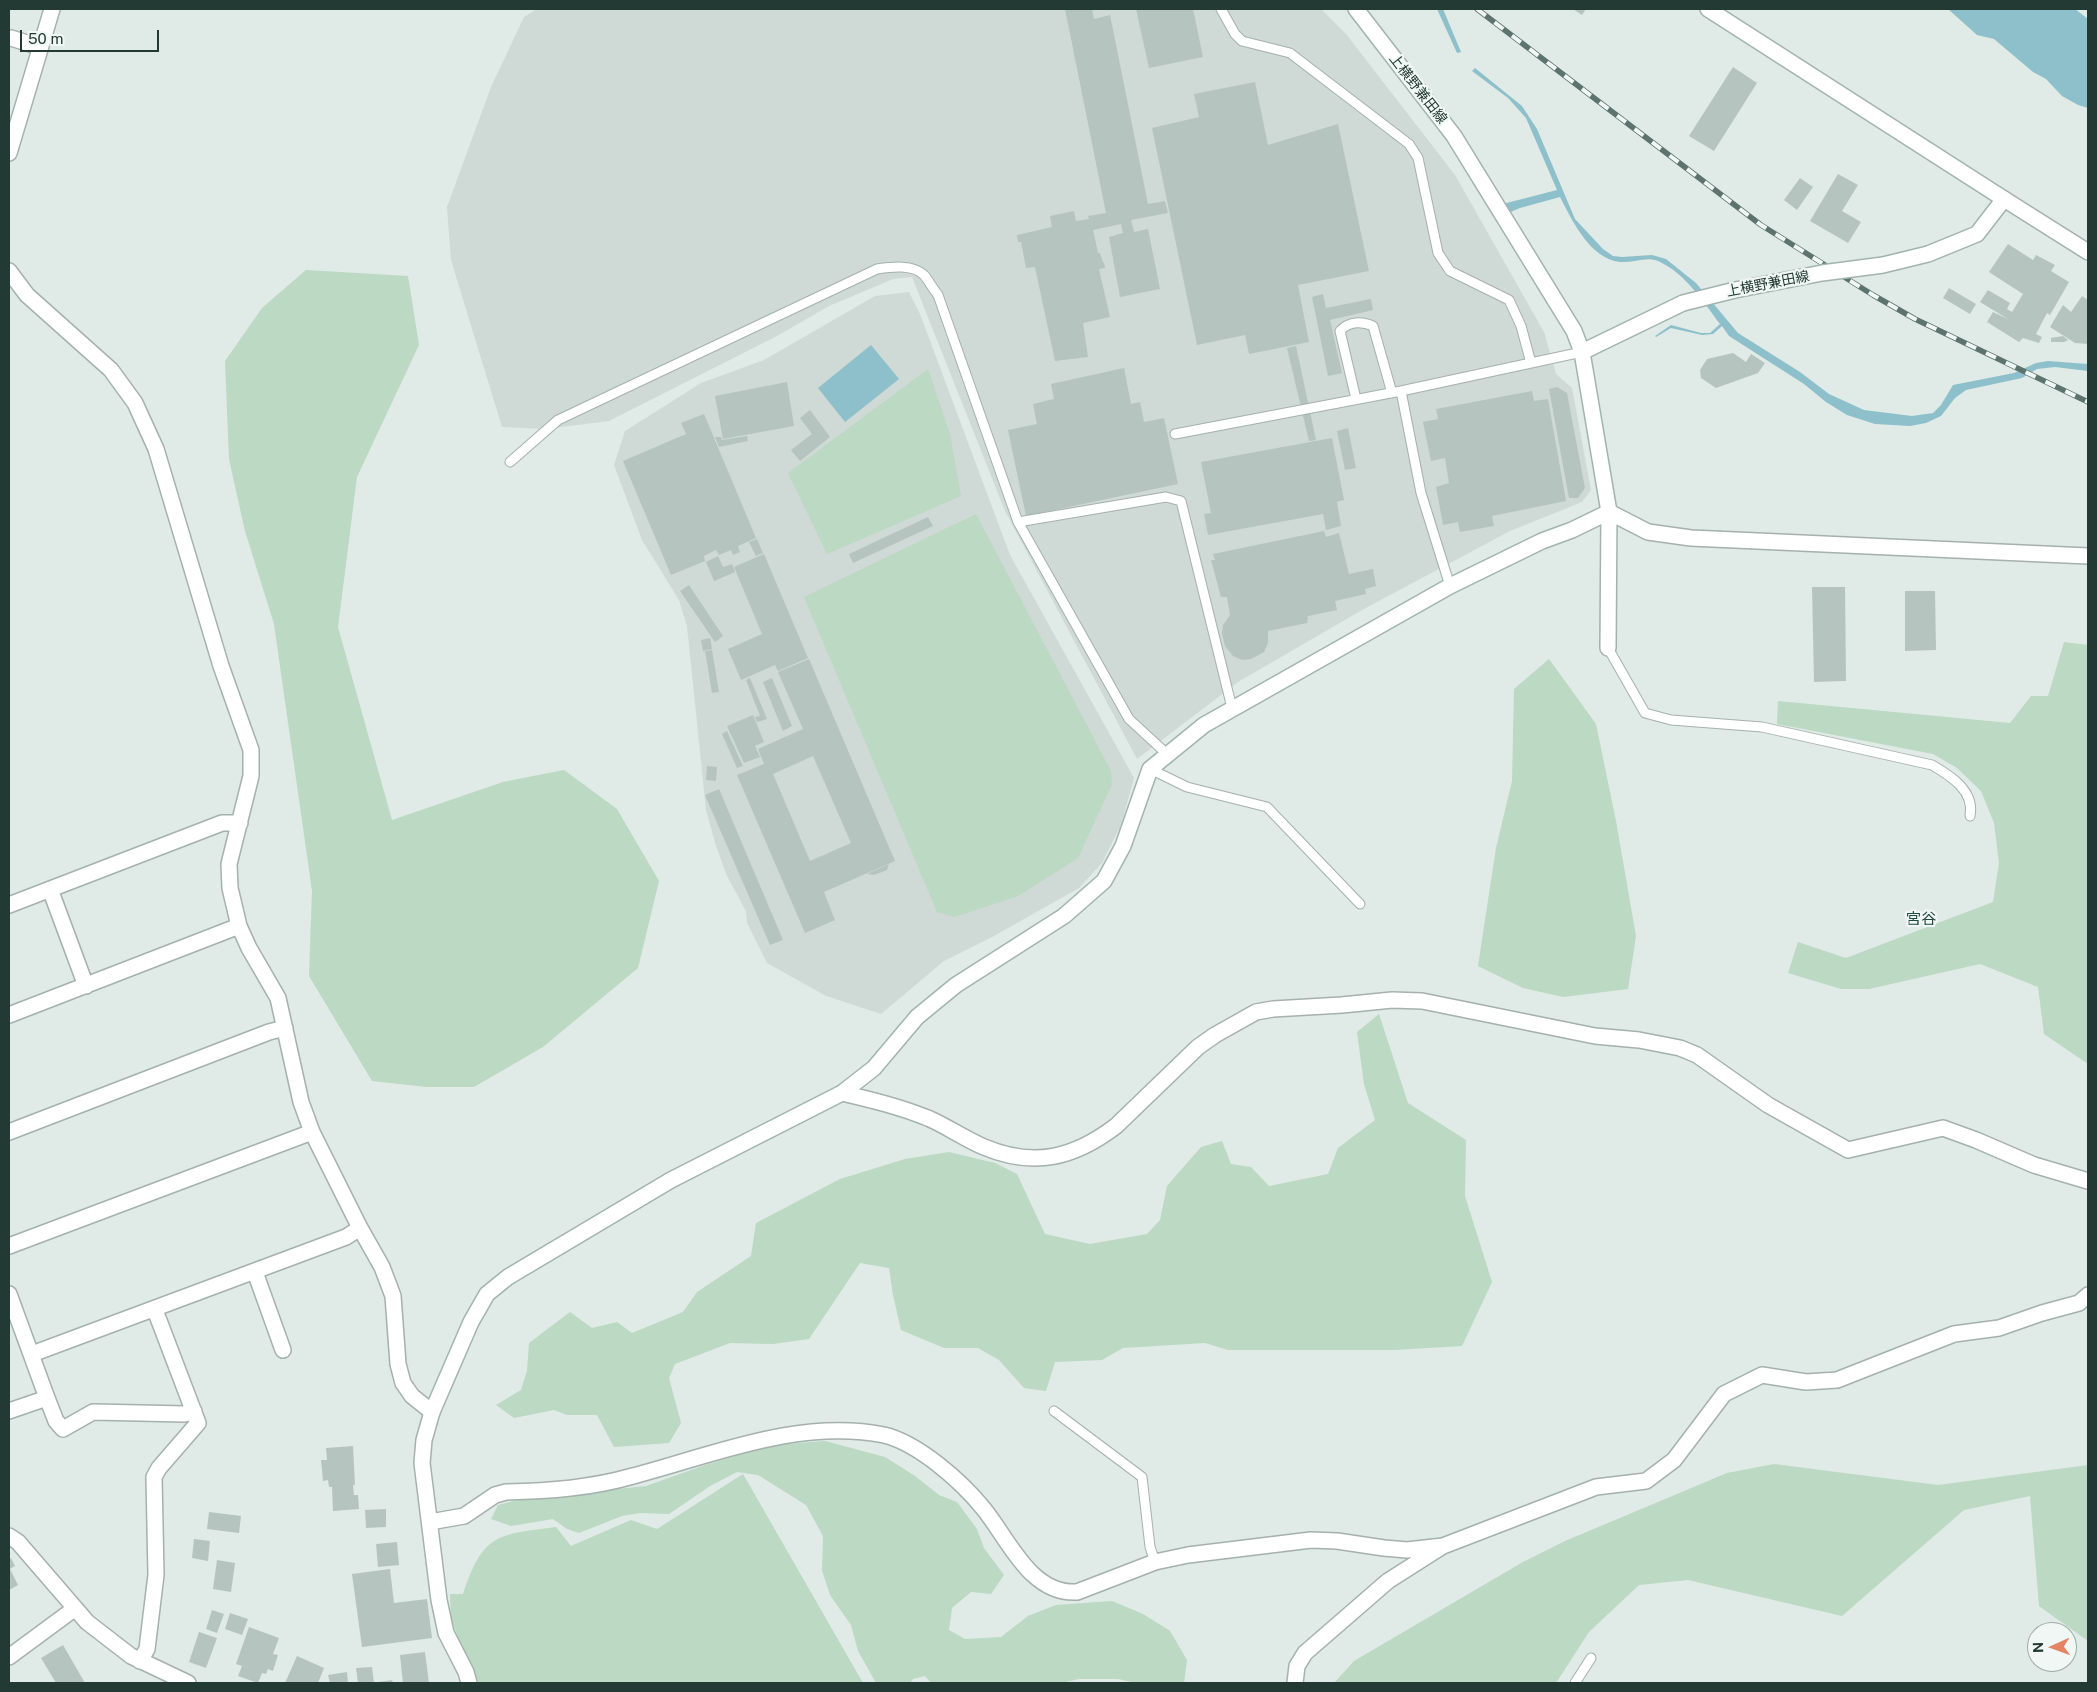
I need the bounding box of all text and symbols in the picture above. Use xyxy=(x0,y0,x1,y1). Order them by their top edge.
scale bar xyxy=(22,20,161,52)
text: 50 m xyxy=(28,30,63,47)
street label: 上横野兼田線 xyxy=(1386,51,1450,127)
street label: 上横野兼田線 xyxy=(1725,268,1811,300)
district label: 宮谷 xyxy=(1906,910,1936,928)
north arrow xyxy=(2027,1622,2077,1672)
text: N xyxy=(2030,1642,2046,1653)

